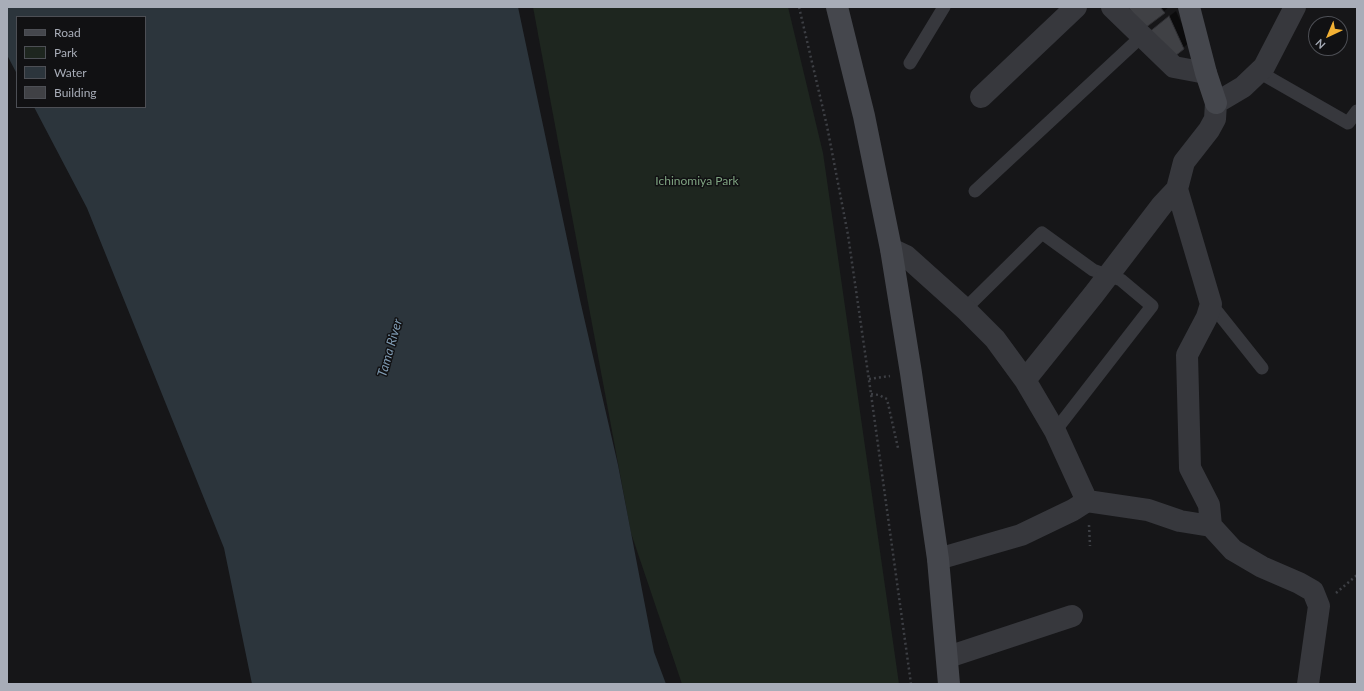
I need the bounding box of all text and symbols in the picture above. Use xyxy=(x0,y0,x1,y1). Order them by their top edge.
legend xyxy=(16,16,146,108)
north arrow xyxy=(1308,16,1348,56)
text: Road xyxy=(54,25,81,40)
text: N xyxy=(1312,37,1328,52)
text: Park xyxy=(54,45,77,60)
text: Water xyxy=(54,65,87,80)
text: Building xyxy=(54,85,97,100)
park label: Ichinomiya Park xyxy=(655,174,739,188)
water label: Tama River xyxy=(374,317,406,379)

